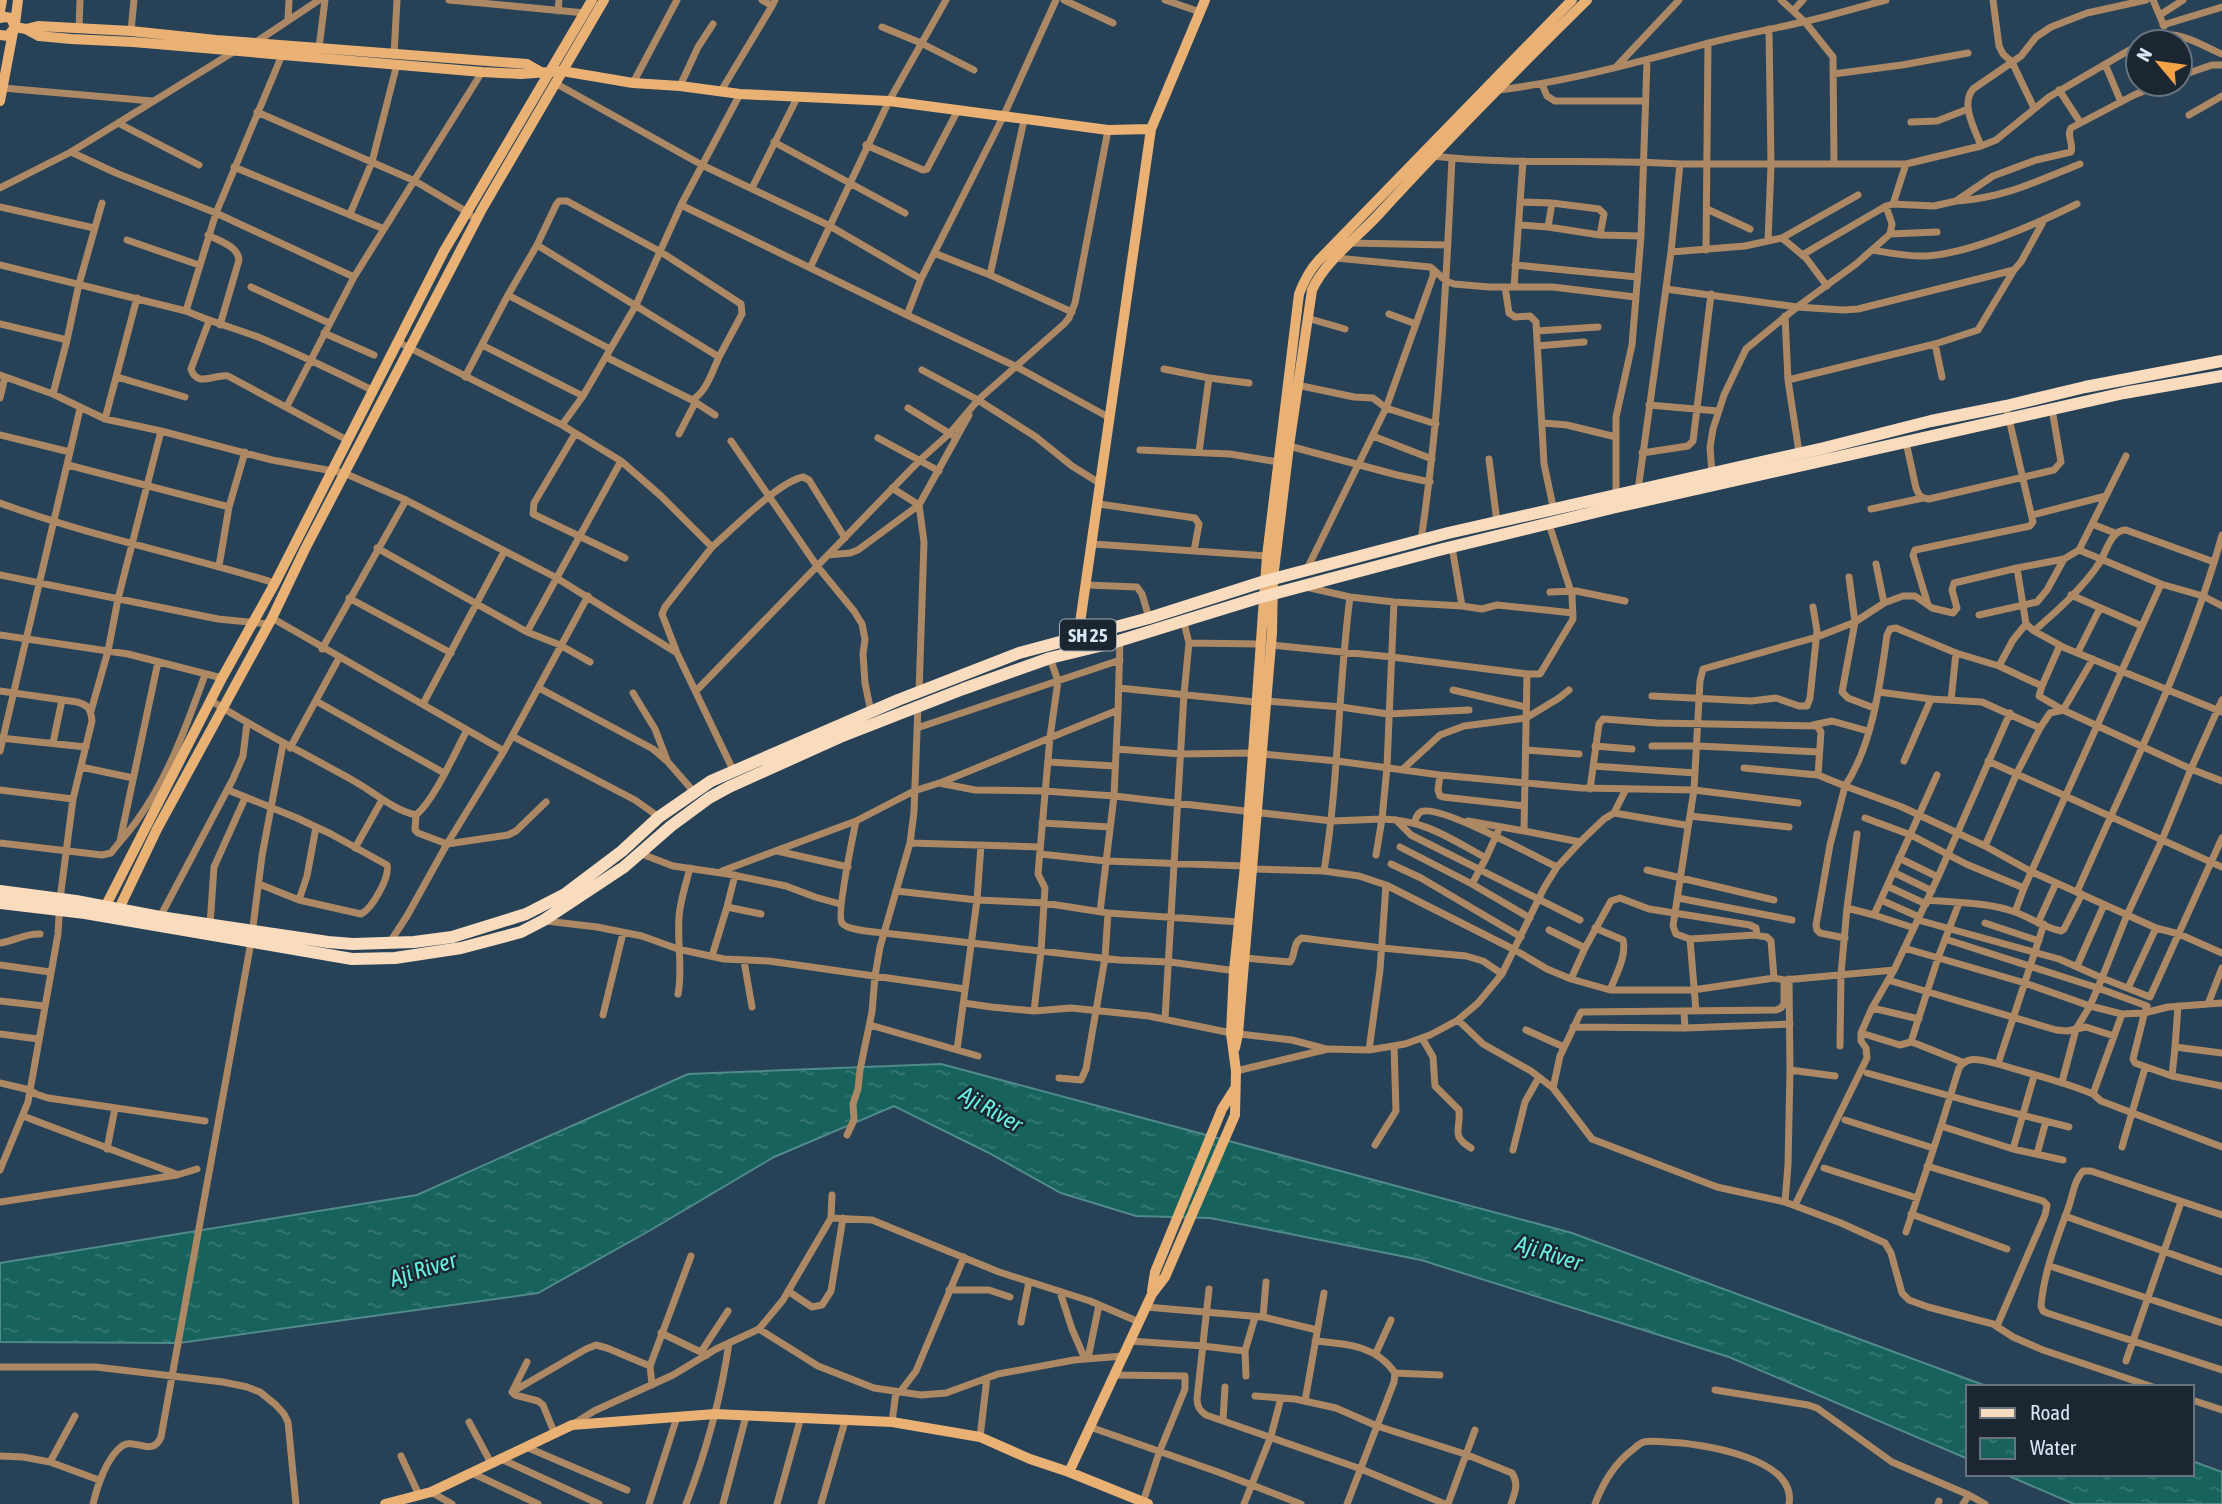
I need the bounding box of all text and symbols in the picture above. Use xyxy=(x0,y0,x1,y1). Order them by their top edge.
north arrow xyxy=(2124,28,2194,98)
text: N xyxy=(2132,45,2156,65)
road number: SH 25 xyxy=(1060,620,1116,650)
water label: Aji River xyxy=(954,1080,1028,1138)
water label: Aji River xyxy=(1512,1230,1587,1276)
water label: Aji River xyxy=(386,1246,461,1292)
legend xyxy=(1966,1385,2194,1476)
text: Road xyxy=(2030,1400,2070,1424)
text: Water xyxy=(2030,1435,2077,1459)

